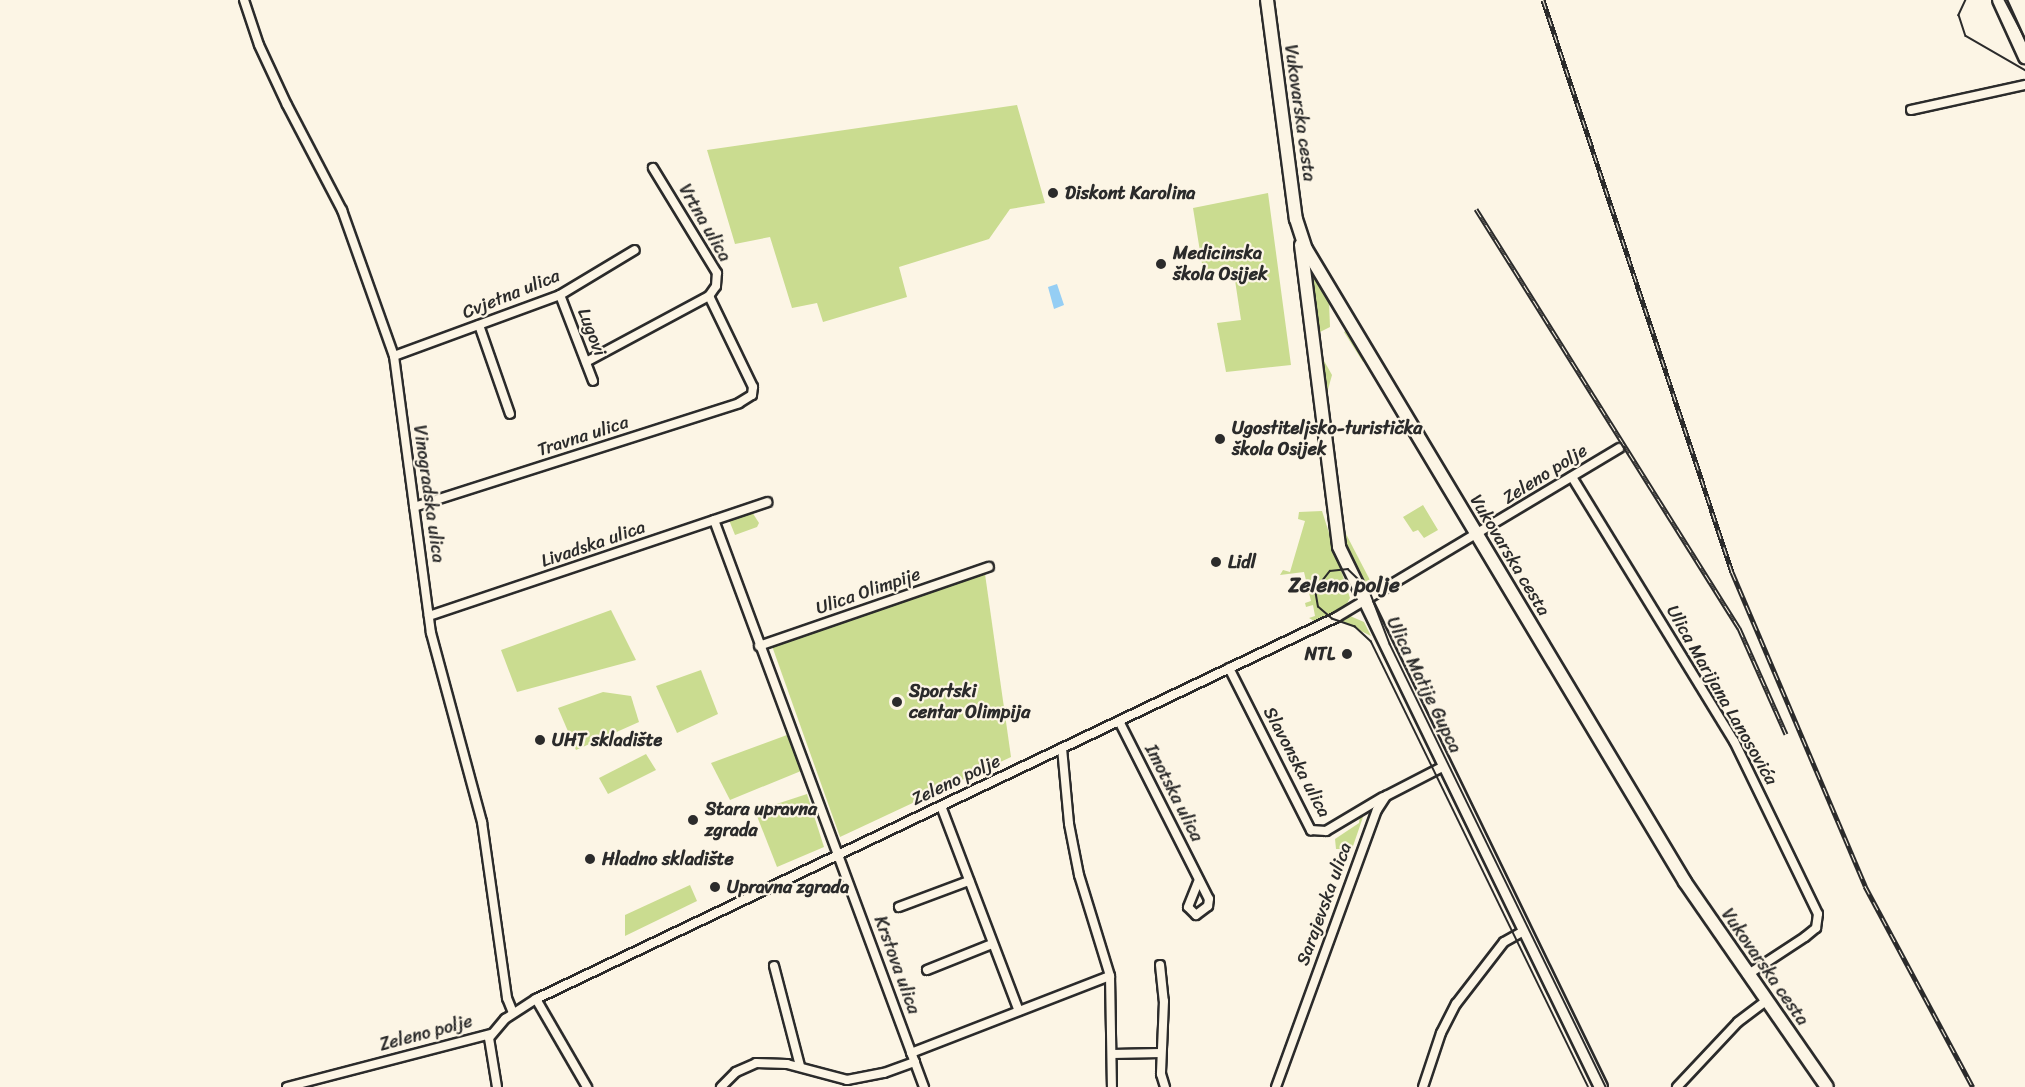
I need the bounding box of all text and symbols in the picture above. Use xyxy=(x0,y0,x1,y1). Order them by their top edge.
street label: Vukovarska cesta xyxy=(1280,44,1320,182)
street label: Vrtna ulica xyxy=(674,180,736,266)
place label: Diskont Karolina xyxy=(1065,182,1195,204)
marker: Diskont Karolina xyxy=(1046,186,1060,200)
place label: Medicinska škola Osijek xyxy=(1173,243,1268,286)
marker: Medicinska škola Osijek xyxy=(1154,257,1168,271)
street label: Cvjetna ulica xyxy=(459,265,563,323)
street label: Lugovi xyxy=(573,305,611,359)
street label: Travna ulica xyxy=(535,411,631,461)
place label: Ugostiteljsko-turistička škola Osijek xyxy=(1232,418,1422,460)
street label: Vinogradska ulica xyxy=(409,424,449,564)
marker: Ugostiteljsko-turistička škola Osijek xyxy=(1213,432,1227,446)
street label: Zeleno polje xyxy=(1499,440,1591,508)
street label: Vukovarska cesta xyxy=(1465,491,1555,619)
street label: Livadska ulica xyxy=(538,516,648,572)
place label: Lidl xyxy=(1228,551,1256,573)
marker: Lidl xyxy=(1209,555,1223,569)
street label: Ulica Olimpije xyxy=(813,563,923,619)
district label: Zeleno polje xyxy=(1289,572,1399,598)
street label: Ulica Marijana Lanosovića xyxy=(1662,601,1782,789)
street label: Ulica Matije Gupca xyxy=(1382,613,1466,757)
place label: NTL xyxy=(1305,643,1335,665)
marker: NTL xyxy=(1340,647,1354,661)
place label: Sportski centar Olimpija xyxy=(909,681,1030,724)
marker: Sportski centar Olimpija xyxy=(890,695,904,709)
street label: Slavonska ulica xyxy=(1259,703,1335,821)
place label: UHT skladište xyxy=(552,729,662,751)
marker: UHT skladište xyxy=(533,733,547,747)
street label: Imotska ulica xyxy=(1140,741,1208,845)
street label: Zeleno polje xyxy=(908,750,1004,810)
place label: Stara upravna zgrada xyxy=(705,799,817,842)
marker: Stara upravna zgrada xyxy=(686,813,700,827)
street label: Sarajevska ulica xyxy=(1292,840,1356,968)
place label: Hladno skladište xyxy=(602,848,733,870)
marker: Hladno skladište xyxy=(583,852,597,866)
place label: Upravna zgrada xyxy=(727,876,849,898)
marker: Upravna zgrada xyxy=(708,880,722,894)
street label: Vukovarska cesta xyxy=(1717,905,1813,1029)
street label: Krstova ulica xyxy=(869,913,925,1017)
street label: Zeleno polje xyxy=(377,1010,475,1056)

